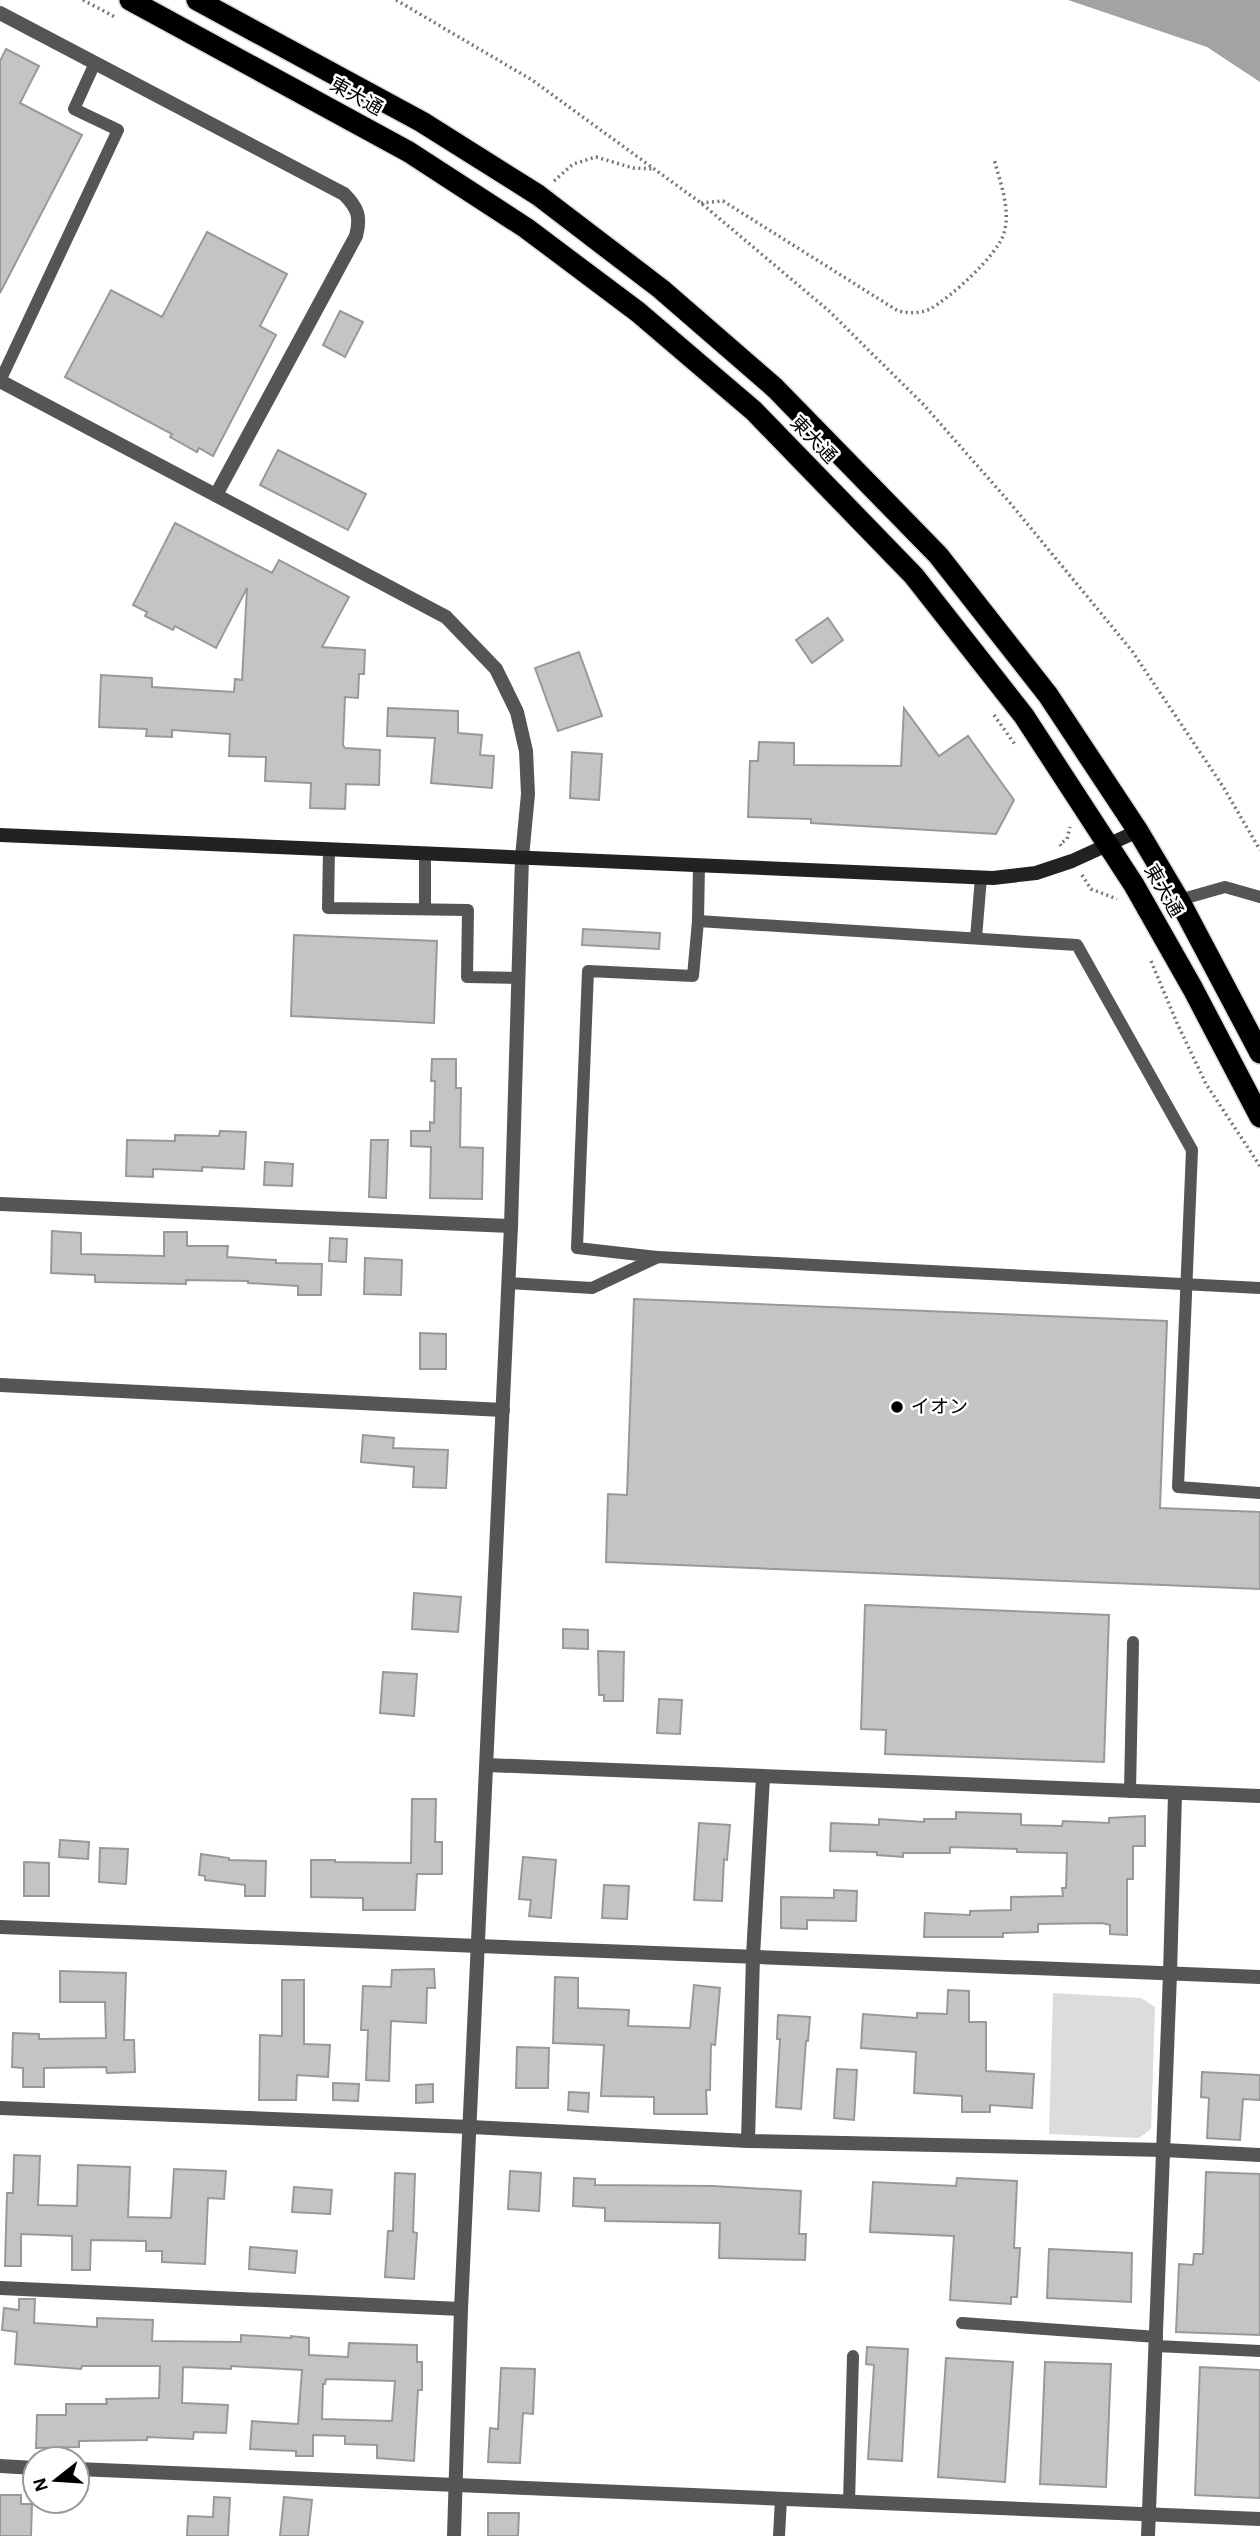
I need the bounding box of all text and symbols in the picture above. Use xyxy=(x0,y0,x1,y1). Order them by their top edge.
street label: 東大通 xyxy=(326,74,386,119)
street label: 東大通 xyxy=(786,412,840,467)
street label: 東大通 xyxy=(1141,861,1186,920)
place label: イオン xyxy=(911,1398,968,1417)
marker: イオン xyxy=(889,1399,905,1415)
north arrow xyxy=(21,2445,91,2515)
text: N xyxy=(30,2475,52,2494)

